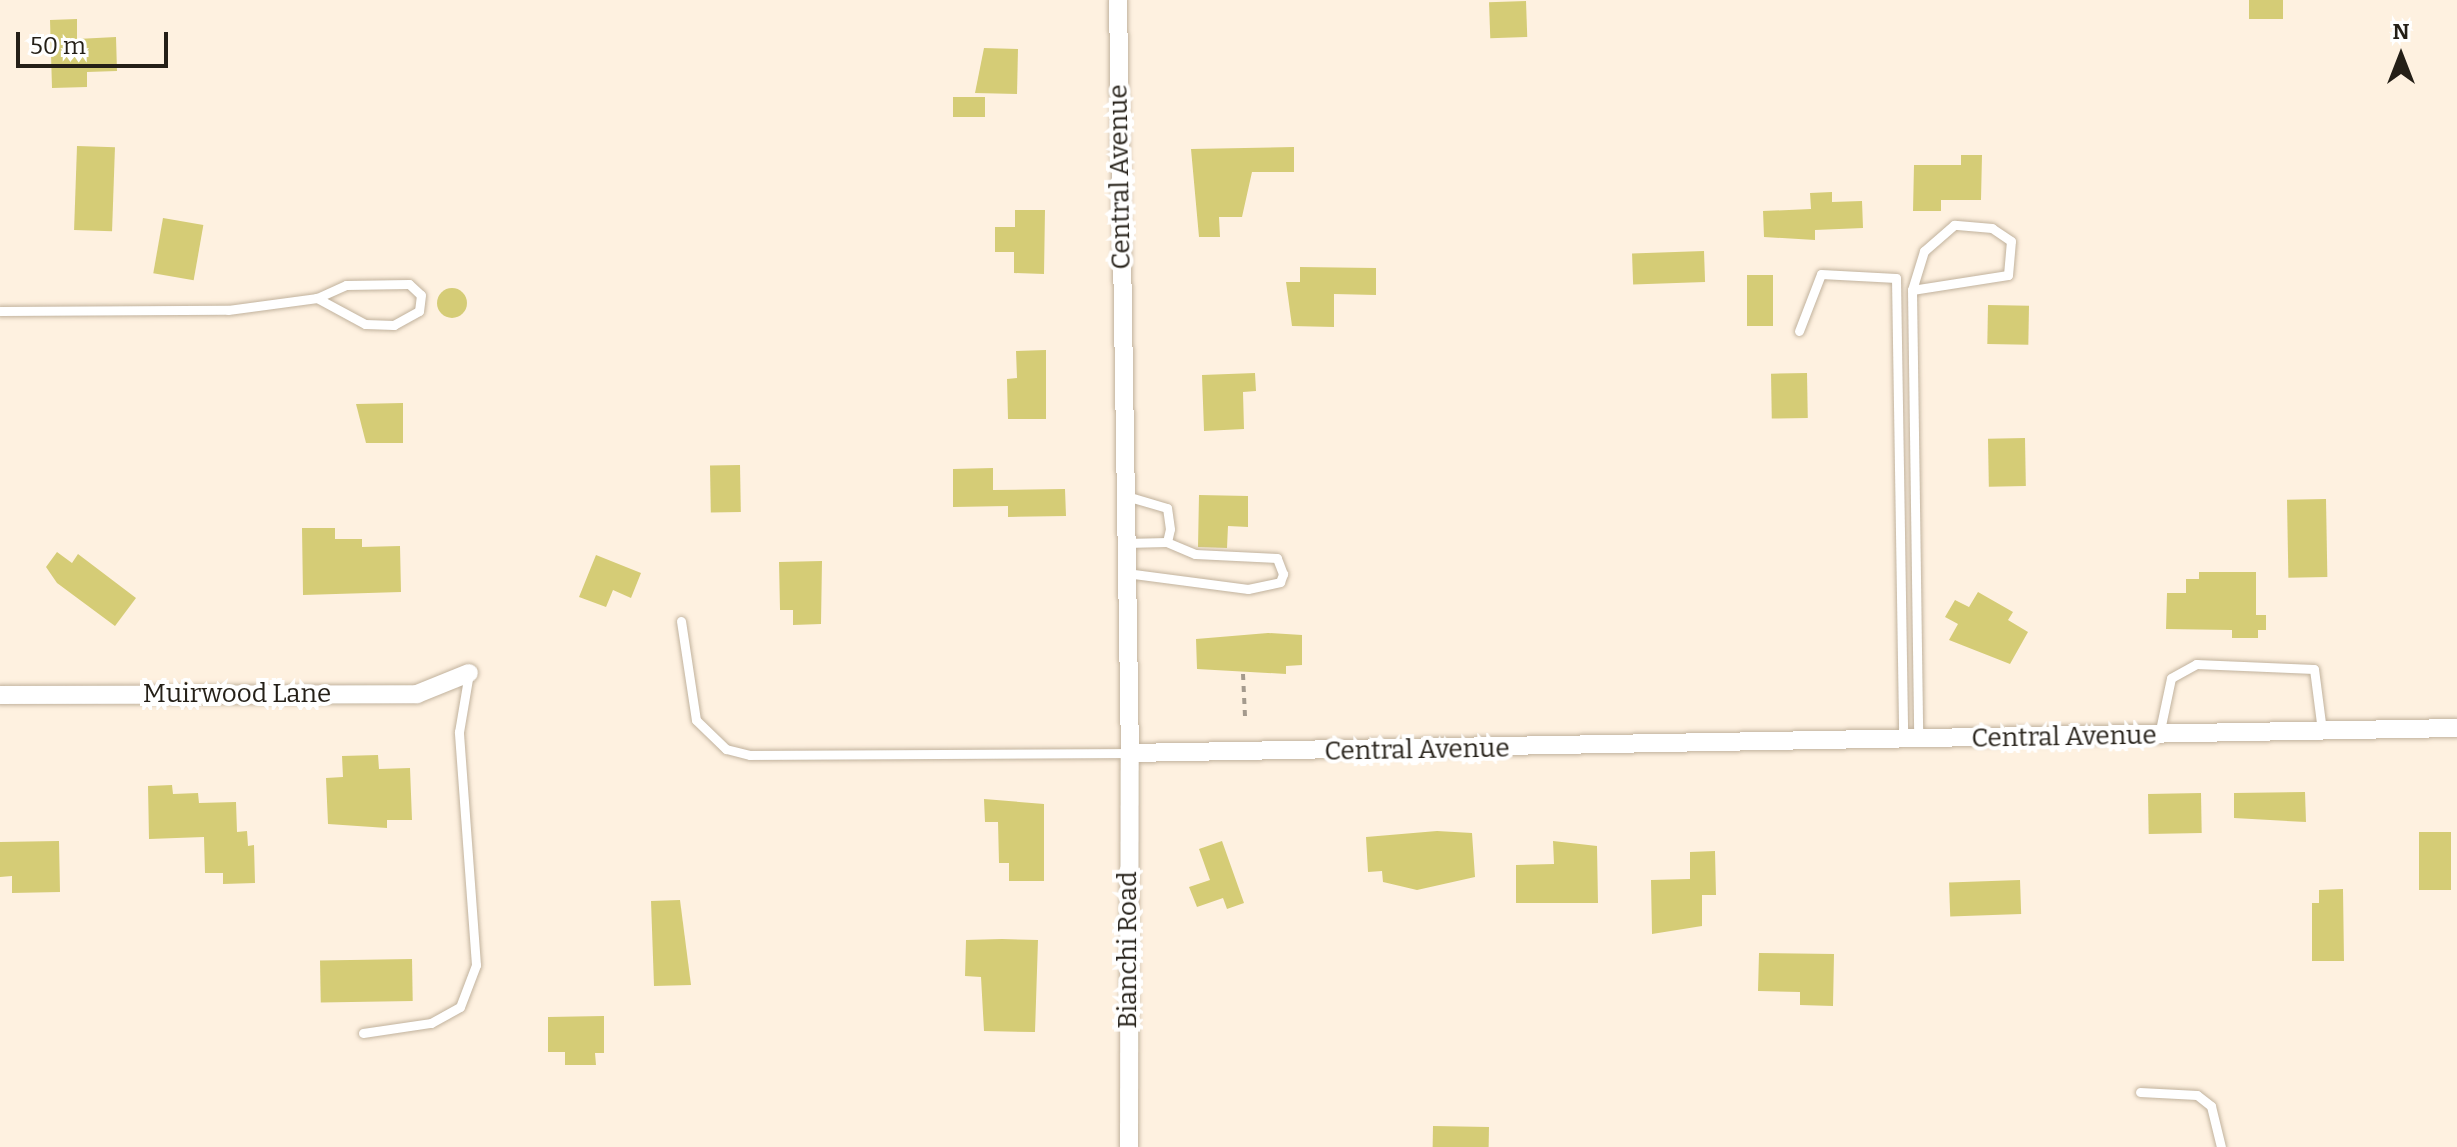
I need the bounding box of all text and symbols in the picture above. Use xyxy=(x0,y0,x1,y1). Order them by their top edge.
scale bar xyxy=(20,16,172,66)
north arrow xyxy=(2361,16,2441,96)
text: N xyxy=(2393,18,2409,45)
text: 50 m xyxy=(30,32,86,60)
street label: Central Avenue xyxy=(1103,84,1137,270)
street label: Muirwood Lane xyxy=(143,678,331,710)
street label: Central Avenue xyxy=(1971,720,2157,754)
street label: Central Avenue xyxy=(1324,733,1510,767)
street label: Bianchi Road xyxy=(1112,871,1144,1029)

